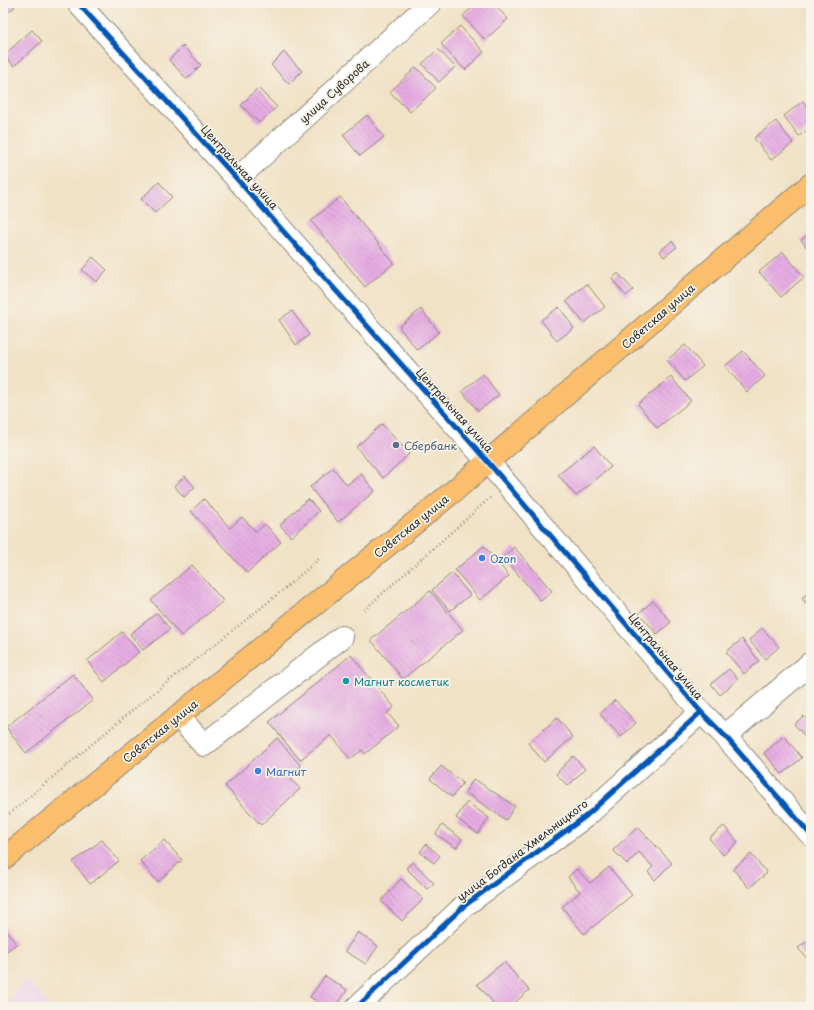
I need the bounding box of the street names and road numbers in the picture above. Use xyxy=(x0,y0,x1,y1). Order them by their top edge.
street label: улица Суворова xyxy=(295,55,373,127)
street label: Центральная улица xyxy=(197,121,283,213)
street label: Советская улица xyxy=(618,279,698,353)
street label: Центральная улица xyxy=(412,364,498,456)
street label: Советская улица xyxy=(370,490,452,562)
street label: Центральная улица xyxy=(625,609,707,703)
street label: Советская улица xyxy=(119,695,201,767)
street label: улица Богдана Хмельницкого xyxy=(453,795,591,905)

